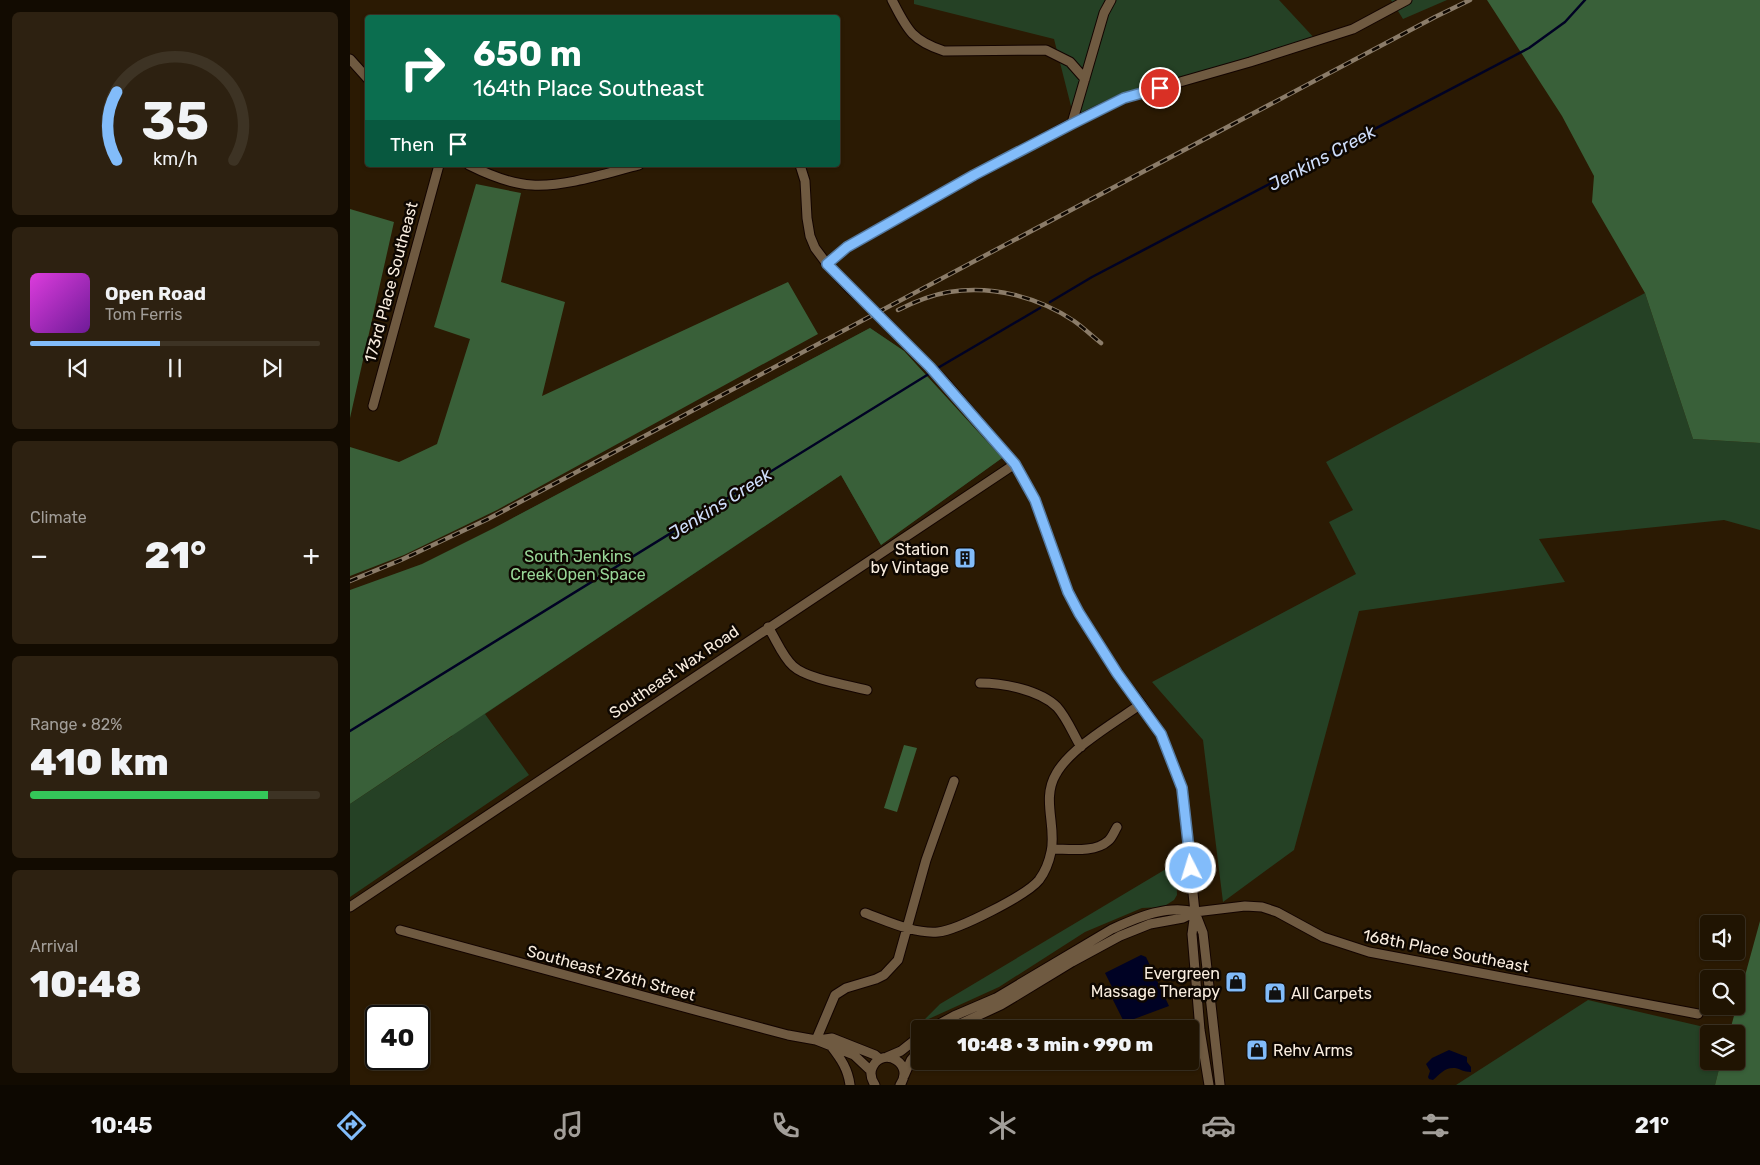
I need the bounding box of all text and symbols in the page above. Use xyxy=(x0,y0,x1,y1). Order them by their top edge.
text: 650 m xyxy=(473,33,582,75)
icon: right xyxy=(390,35,455,100)
pin xyxy=(1139,67,1181,109)
icon: arrive xyxy=(1146,74,1174,102)
text: 164th Place Southeast xyxy=(473,75,704,102)
text: 35 xyxy=(141,90,209,152)
water label: Jenkins Creek xyxy=(1264,120,1380,196)
icon: arrive xyxy=(444,130,472,158)
text: Then xyxy=(390,133,434,156)
text: km/h xyxy=(153,148,197,169)
street label: 173rd Place Southeast xyxy=(360,200,422,364)
text: Open Road xyxy=(105,282,206,305)
text: Tom Ferris xyxy=(105,305,182,324)
icon: previous xyxy=(64,354,92,382)
icon: pause xyxy=(161,354,189,382)
icon: next xyxy=(258,354,286,382)
water label: Jenkins Creek xyxy=(664,463,777,545)
text: Climate xyxy=(30,508,87,527)
text: 21° xyxy=(145,532,206,578)
text: − xyxy=(30,539,48,572)
text: + xyxy=(303,539,320,572)
place label: Station by Vintage xyxy=(870,540,949,577)
building icon: Station by Vintage xyxy=(953,546,977,570)
park label: South Jenkins Creek Open Space xyxy=(510,547,646,584)
street label: Southeast Wax Road xyxy=(606,622,742,722)
text: Range · 82% xyxy=(30,715,122,734)
text: 410 km xyxy=(30,739,169,785)
position arrow xyxy=(1164,841,1216,893)
map controls xyxy=(1700,915,1745,1070)
button: sound xyxy=(1700,915,1745,960)
street label: 168th Place Southeast xyxy=(1362,926,1530,976)
text: Arrival xyxy=(30,937,78,956)
street label: Southeast 276th Street xyxy=(525,941,697,1005)
text: 10:48 xyxy=(30,961,142,1007)
place label: Evergreen Massage Therapy xyxy=(1091,964,1220,1001)
shop icon: Evergreen Massage Therapy xyxy=(1224,970,1248,994)
button: search xyxy=(1700,970,1745,1015)
shop icon: All Carpets xyxy=(1263,981,1287,1005)
place label: All Carpets xyxy=(1291,984,1372,1003)
speed limit sign: 40 xyxy=(365,1005,430,1070)
button: layers xyxy=(1700,1025,1745,1070)
text: 10:48 · 3 min · 990 m xyxy=(957,1033,1153,1056)
shop icon: Rehv Arms xyxy=(1245,1038,1269,1062)
place label: Rehv Arms xyxy=(1273,1041,1353,1060)
icon: directions xyxy=(334,1108,369,1143)
icon: music xyxy=(551,1108,586,1143)
icon: phone xyxy=(768,1108,803,1143)
icon: climate xyxy=(985,1108,1020,1143)
icon: car xyxy=(1201,1108,1236,1143)
icon: filters xyxy=(1418,1108,1453,1143)
text: 10:45 xyxy=(91,1112,152,1139)
text: 21° xyxy=(1635,1112,1669,1139)

